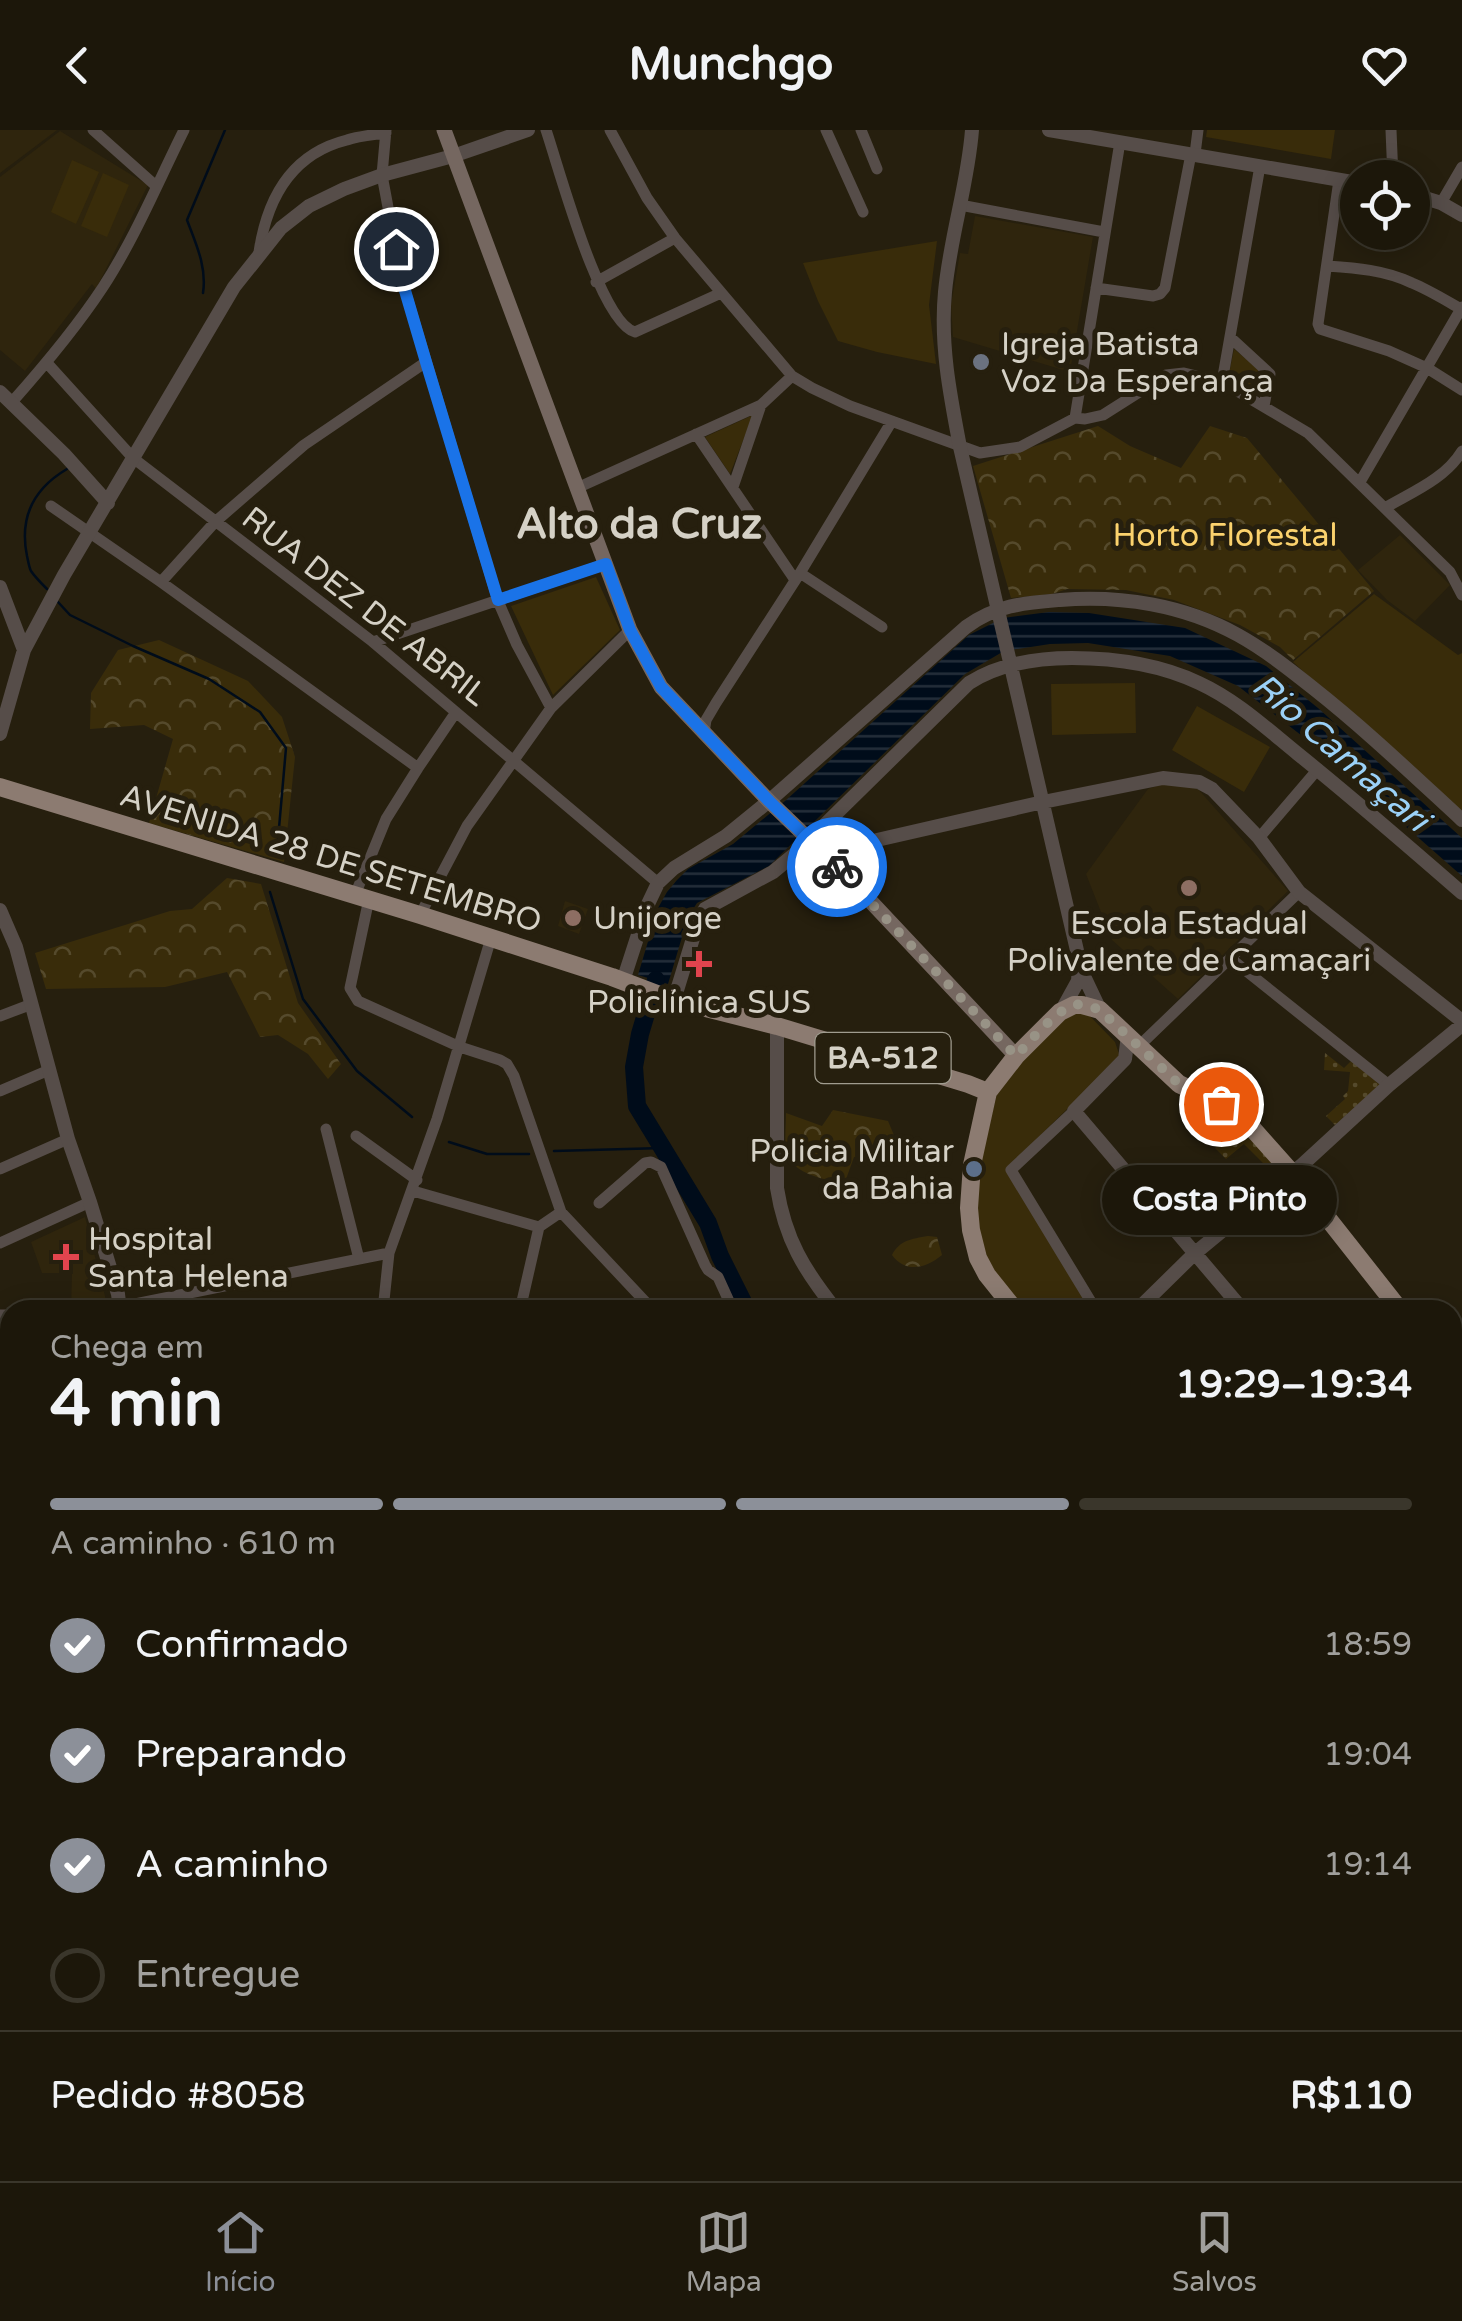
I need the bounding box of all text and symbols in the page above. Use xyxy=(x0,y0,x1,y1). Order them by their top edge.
icon: back xyxy=(50,38,105,93)
text: Munchgo xyxy=(629,38,833,92)
icon: heart xyxy=(1357,38,1412,93)
map controls xyxy=(1340,160,1430,250)
button: locate xyxy=(1340,160,1430,250)
pin xyxy=(354,207,439,292)
icon: home xyxy=(369,222,424,277)
place label: Igreja Batista Voz Da Esperança xyxy=(1001,326,1274,401)
marker: Igreja Batista Voz Da Esperança xyxy=(970,351,992,373)
street label: RUA DEZ DE ABRIL xyxy=(234,499,495,714)
district label: Alto da Cruz xyxy=(516,499,762,550)
park label: Horto Florestal xyxy=(1112,517,1338,555)
water label: Rio Camaçari xyxy=(1243,665,1440,844)
street label: AVENIDA 28 DE SETEMBRO xyxy=(115,777,546,941)
courier xyxy=(787,817,887,917)
icon: bike xyxy=(810,840,865,895)
marker: Escola Estadual Polivalente de Camaçari xyxy=(1178,877,1200,899)
place label: Unijorge xyxy=(593,900,722,938)
place label: Escola Estadual Polivalente de Camaçari xyxy=(1007,905,1371,980)
marker: Unijorge xyxy=(562,907,584,929)
marker: Policlínica SUS xyxy=(686,951,712,977)
place label: Policlínica SUS xyxy=(587,984,811,1022)
road number: BA-512 xyxy=(816,1033,950,1083)
pin xyxy=(1179,1062,1264,1147)
icon: bag xyxy=(1194,1077,1249,1132)
place label: Policia Militar da Bahia xyxy=(749,1133,955,1208)
marker: Policia Militar da Bahia xyxy=(963,1158,985,1180)
callout: Costa Pinto xyxy=(1104,1164,1338,1234)
text: Costa Pinto xyxy=(1132,1181,1307,1219)
place label: Hospital Santa Helena xyxy=(88,1221,289,1296)
marker: Hospital Santa Helena xyxy=(53,1244,79,1270)
text: Chega em xyxy=(50,1329,204,1367)
text: 19:29–19:34 xyxy=(1175,1362,1412,1408)
text: 4 min xyxy=(50,1365,223,1444)
text: A caminho · 610 m xyxy=(50,1525,336,1563)
icon: check xyxy=(50,1618,105,1673)
text: Confirmado xyxy=(135,1622,349,1668)
text: 18:59 xyxy=(1323,1626,1412,1664)
icon: check xyxy=(50,1728,105,1783)
text: Preparando xyxy=(135,1732,347,1778)
text: 19:04 xyxy=(1323,1736,1412,1774)
icon: check xyxy=(50,1838,105,1893)
text: A caminho xyxy=(135,1842,329,1888)
text: 19:14 xyxy=(1323,1846,1412,1884)
text: Entregue xyxy=(135,1952,300,1998)
text: Pedido #8058 xyxy=(50,2073,306,2119)
text: R$110 xyxy=(1290,2073,1412,2119)
tab: Início xyxy=(205,2205,276,2299)
tab: Mapa xyxy=(686,2205,762,2299)
tab: Salvos xyxy=(1172,2205,1257,2299)

